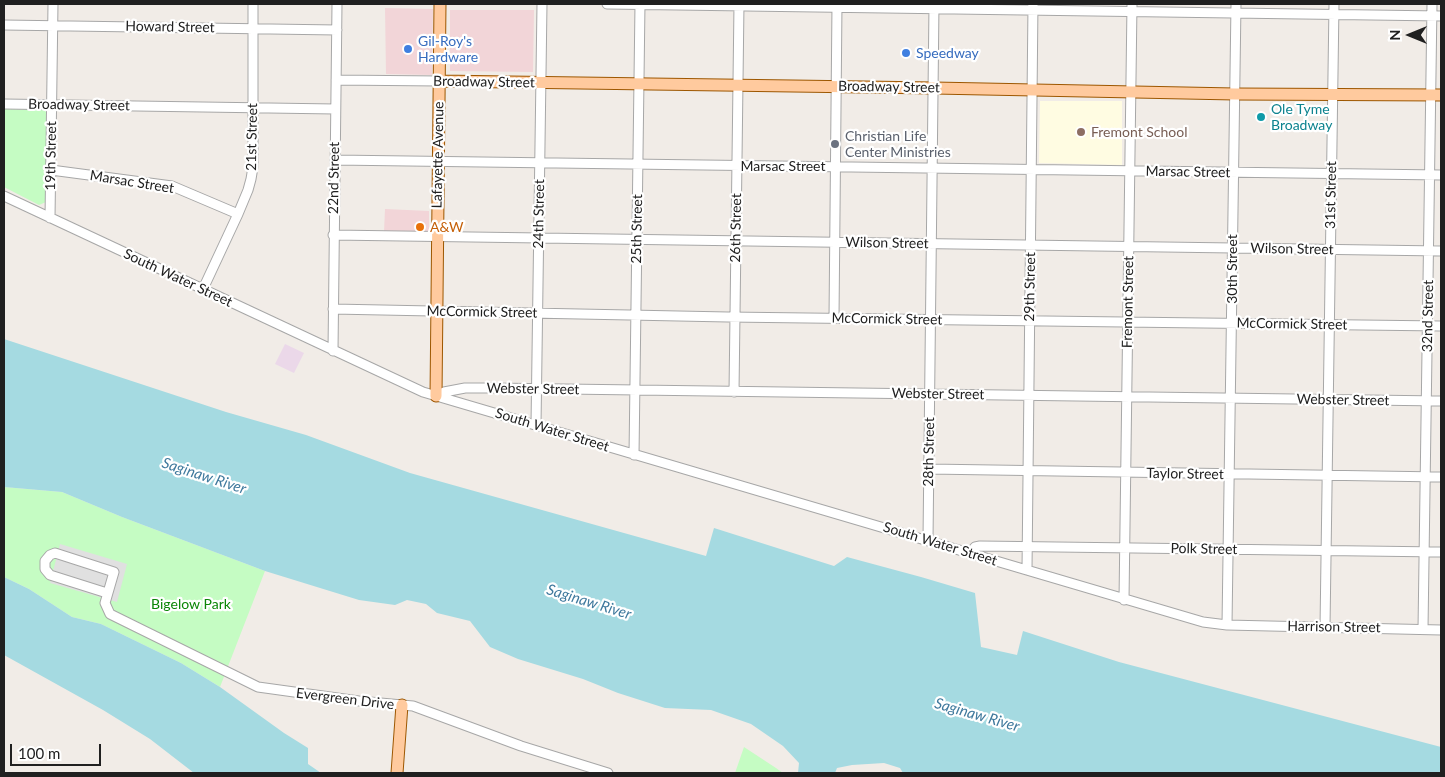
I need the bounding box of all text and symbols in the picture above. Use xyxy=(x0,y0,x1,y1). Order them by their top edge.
north arrow xyxy=(1385,10,1435,60)
street label: Howard Street xyxy=(125,18,215,36)
text: N xyxy=(1386,30,1403,40)
place label: Gil-Roy's Hardware xyxy=(418,33,478,65)
marker: Gil-Roy's Hardware xyxy=(402,43,414,55)
place label: Speedway xyxy=(916,45,979,61)
marker: Speedway xyxy=(900,47,912,59)
street label: Broadway Street xyxy=(433,73,535,91)
street label: Broadway Street xyxy=(838,78,940,96)
street label: Broadway Street xyxy=(28,96,130,114)
street label: Lafayette Avenue xyxy=(429,101,447,209)
place label: Ole Tyme Broadway xyxy=(1271,101,1332,134)
street label: 21st Street xyxy=(243,103,261,171)
marker: Ole Tyme Broadway xyxy=(1255,111,1267,123)
street label: 19th Street xyxy=(42,121,60,191)
place label: Fremont School xyxy=(1091,124,1188,140)
marker: Fremont School xyxy=(1075,126,1087,138)
place label: Christian Life Center Ministries xyxy=(845,128,951,160)
marker: Christian Life Center Ministries xyxy=(829,138,841,150)
street label: 22nd Street xyxy=(325,142,343,214)
street label: Marsac Street xyxy=(741,158,825,174)
street label: 31st Street xyxy=(1322,161,1340,229)
street label: Marsac Street xyxy=(1145,163,1231,181)
street label: Marsac Street xyxy=(89,167,175,197)
street label: 24th Street xyxy=(530,179,548,249)
street label: 26th Street xyxy=(727,193,745,263)
street label: 25th Street xyxy=(628,194,646,264)
place label: A&W xyxy=(430,219,464,235)
marker: A&W xyxy=(414,221,426,233)
street label: Wilson Street xyxy=(845,234,929,252)
street label: 30th Street xyxy=(1224,234,1240,304)
street label: Wilson Street xyxy=(1250,240,1334,258)
street label: South Water Street xyxy=(121,245,235,311)
street label: 29th Street xyxy=(1021,252,1039,322)
street label: Fremont Street xyxy=(1119,256,1137,348)
street label: 32nd Street xyxy=(1419,280,1437,352)
street label: McCormick Street xyxy=(427,303,537,321)
street label: McCormick Street xyxy=(832,310,942,328)
street label: McCormick Street xyxy=(1237,315,1347,333)
street label: Webster Street xyxy=(486,380,580,398)
street label: Webster Street xyxy=(891,385,985,403)
street label: Webster Street xyxy=(1296,391,1390,409)
street label: South Water Street xyxy=(493,405,611,455)
street label: 28th Street xyxy=(920,417,938,487)
water label: Saginaw River xyxy=(160,454,248,498)
street label: Taylor Street xyxy=(1146,465,1224,483)
street label: South Water Street xyxy=(881,519,999,569)
street label: Polk Street xyxy=(1170,540,1238,558)
water label: Saginaw River xyxy=(545,581,633,623)
park label: Bigelow Park xyxy=(151,596,231,612)
street label: Harrison Street xyxy=(1287,618,1381,636)
street label: Evergreen Drive xyxy=(295,685,395,713)
water label: Saginaw River xyxy=(933,694,1021,736)
scale bar xyxy=(12,734,104,766)
text: 100 m xyxy=(18,744,60,762)

